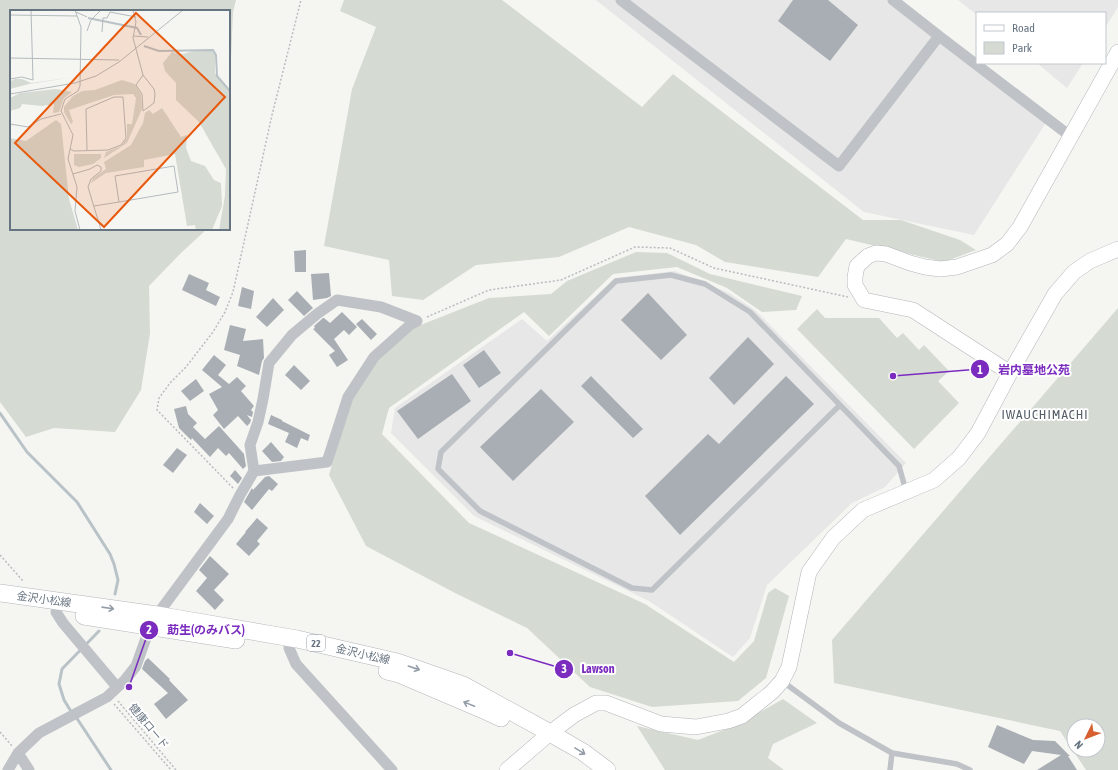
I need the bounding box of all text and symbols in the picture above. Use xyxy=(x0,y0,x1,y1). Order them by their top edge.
inset map xyxy=(10,10,230,230)
legend xyxy=(976,12,1106,64)
text: Road xyxy=(1012,21,1035,35)
text: Park xyxy=(1012,41,1033,55)
callout: 岩内墓地公苑 xyxy=(970,357,1078,381)
text: 1 xyxy=(977,363,983,377)
text: 岩内墓地公苑 xyxy=(998,363,1070,377)
district label: IWAUCHIMACHI xyxy=(1001,407,1089,422)
street label: 金沢小松線 xyxy=(16,589,72,609)
one-way arrow xyxy=(101,604,114,612)
callout: 莇生(のみバス) xyxy=(139,618,252,642)
text: 2 xyxy=(146,623,152,637)
text: 莇生(のみバス) xyxy=(167,623,245,637)
road number: 22 xyxy=(307,635,325,651)
street label: 金沢小松線 xyxy=(335,642,391,666)
callout: Lawson xyxy=(554,657,623,681)
text: 3 xyxy=(561,662,567,676)
text: Lawson xyxy=(581,662,615,676)
one-way arrow xyxy=(408,664,420,672)
one-way arrow xyxy=(464,699,476,707)
street label: 健康ロード xyxy=(127,701,171,751)
north arrow xyxy=(1066,718,1106,758)
text: N xyxy=(1072,738,1085,751)
one-way arrow xyxy=(574,747,586,755)

